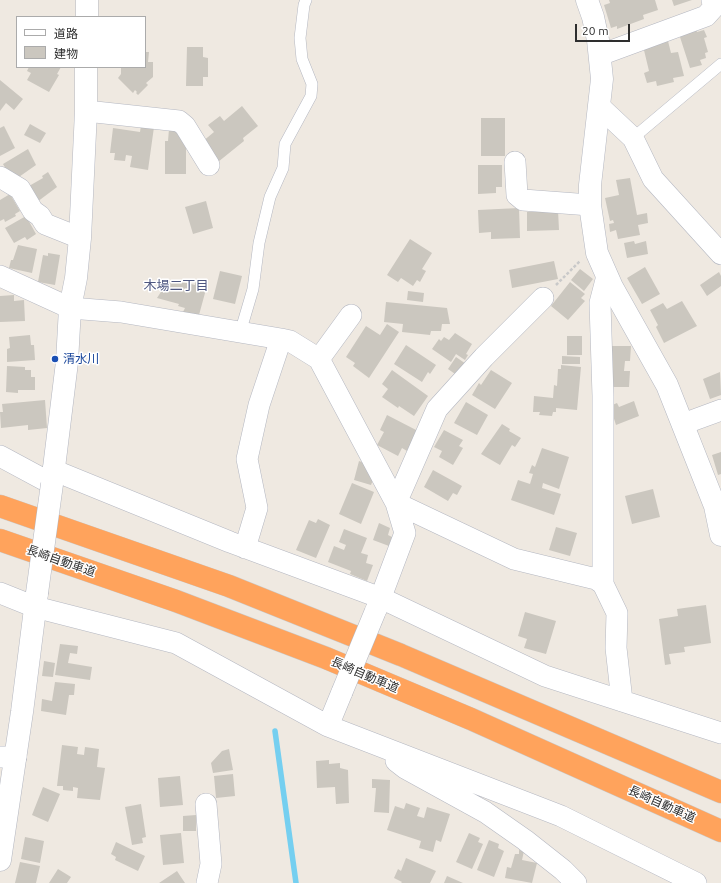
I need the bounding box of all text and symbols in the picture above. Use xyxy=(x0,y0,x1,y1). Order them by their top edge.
legend xyxy=(16,16,146,68)
scale bar xyxy=(577,16,632,42)
text: 20 m xyxy=(582,24,609,37)
text: 道路 xyxy=(54,27,78,40)
text: 建物 xyxy=(54,47,78,60)
district label: 木場二丁目 xyxy=(144,278,208,294)
place label: 清水川 xyxy=(63,352,99,366)
marker: 清水川 xyxy=(50,354,60,364)
street label: 長崎自動車道 xyxy=(25,542,97,580)
street label: 長崎自動車道 xyxy=(329,654,401,696)
street label: 長崎自動車道 xyxy=(626,783,698,825)

